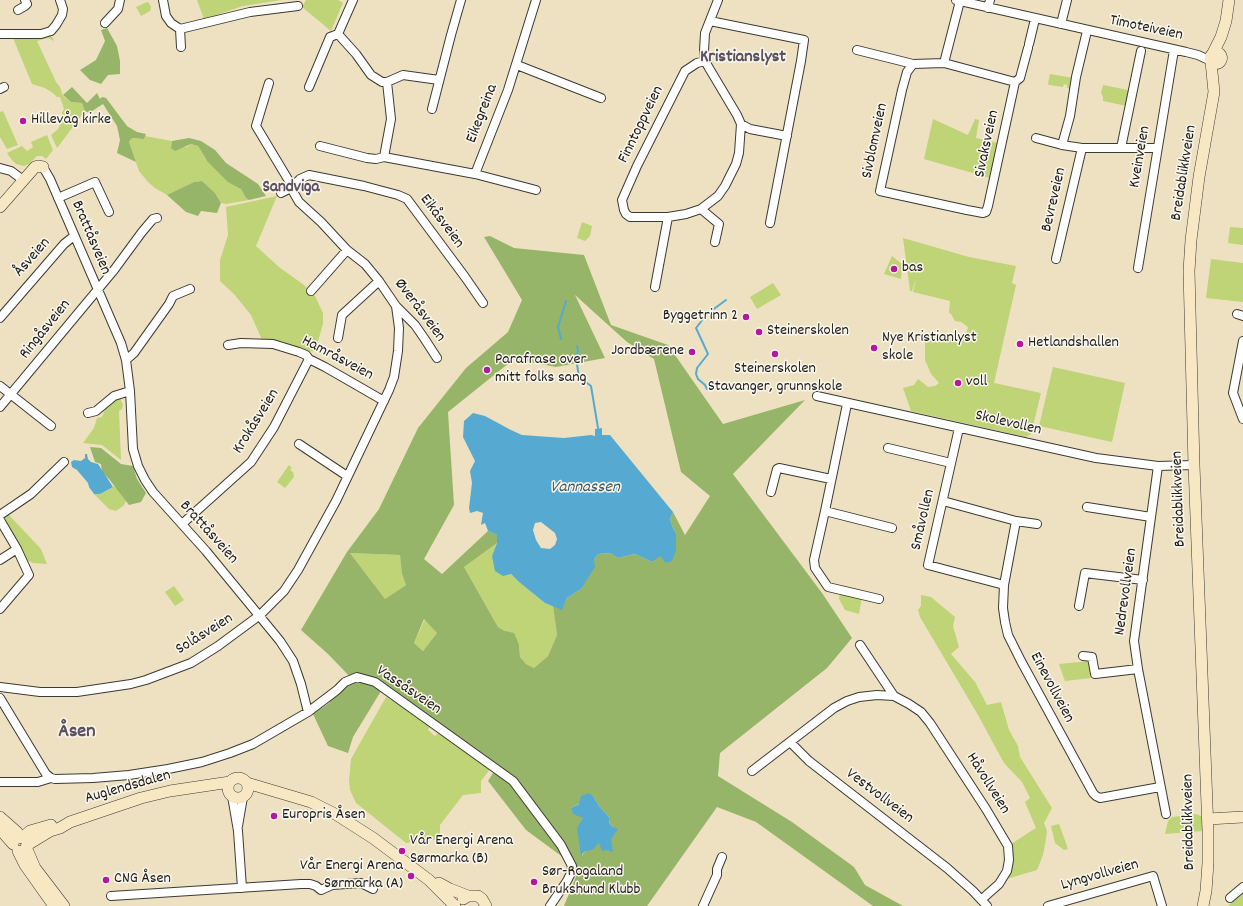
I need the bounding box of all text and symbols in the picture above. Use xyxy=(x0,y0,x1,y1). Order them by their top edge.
street label: Timoteiveien xyxy=(1108,12,1184,46)
district label: Kristianslyst xyxy=(700,48,786,70)
street label: Eikegreina xyxy=(463,82,503,146)
street label: Finntoppveien xyxy=(615,83,669,167)
street label: Sivblomveien xyxy=(859,102,893,180)
street label: Sivaksveien xyxy=(971,108,1005,180)
place label: Hillevåg kirke xyxy=(31,111,111,131)
marker: Hillevåg kirke xyxy=(18,116,28,126)
street label: Breidablikkveien xyxy=(1168,124,1202,222)
street label: Kveinveien xyxy=(1126,125,1156,189)
street label: Bevreveien xyxy=(1038,166,1072,234)
district label: Sandviga xyxy=(263,179,319,199)
street label: Eikåsveien xyxy=(415,191,467,253)
street label: Brattåsveien xyxy=(66,198,114,278)
street label: Åsveien xyxy=(11,234,55,282)
place label: bas xyxy=(902,259,923,279)
marker: bas xyxy=(889,264,899,274)
street label: Øveråsveien xyxy=(389,276,449,346)
street label: Ringåsveien xyxy=(16,296,76,364)
place label: Byggetrinn 2 xyxy=(663,307,738,327)
marker: Byggetrinn 2 xyxy=(741,312,751,322)
place label: Steinerskolen xyxy=(767,322,849,342)
marker: Steinerskolen xyxy=(754,327,764,337)
place label: Nye Kristianlyst skole xyxy=(882,329,977,367)
street label: Hamråsveien xyxy=(298,332,376,386)
place label: Hetlandshallen xyxy=(1028,334,1119,354)
marker: Hetlandshallen xyxy=(1015,339,1025,349)
place label: Jordbærene xyxy=(611,342,684,362)
marker: Nye Kristianlyst skole xyxy=(869,343,879,353)
marker: Jordbærene xyxy=(687,347,697,357)
marker: Steinerskolen Stavanger, grunnskole xyxy=(770,349,780,359)
place label: Parafrase over mitt folks sang xyxy=(495,351,587,389)
place label: Steinerskolen Stavanger, grunnskole xyxy=(708,360,842,398)
marker: Parafrase over mitt folks sang xyxy=(482,365,492,375)
place label: voll xyxy=(966,373,987,393)
marker: voll xyxy=(953,378,963,388)
street label: Krokåsveien xyxy=(230,386,284,458)
street label: Skolevollen xyxy=(973,407,1043,441)
street label: Breidablikkveien xyxy=(1169,451,1191,547)
water label: Vannassen xyxy=(550,479,620,499)
street label: Småvollen xyxy=(908,488,940,552)
street label: Brattåsveien xyxy=(175,497,241,569)
street label: Nedrevollveien xyxy=(1111,547,1143,637)
street label: Solåsveien xyxy=(173,610,237,660)
street label: Einevollveien xyxy=(1024,649,1078,727)
street label: Vassåsveien xyxy=(372,662,444,720)
district label: Åsen xyxy=(59,721,95,745)
street label: Håvollveien xyxy=(961,750,1013,818)
street label: Vestvollveien xyxy=(841,765,917,829)
street label: Auglendsdalen xyxy=(83,767,173,809)
street label: Breidablikkveien xyxy=(1180,774,1200,870)
place label: Europris Åsen xyxy=(282,806,365,826)
marker: Europris Åsen xyxy=(269,811,279,821)
place label: Vår Energi Arena Sørmarka (B) xyxy=(410,832,513,870)
marker: Vår Energi Arena Sørmarka (B) xyxy=(397,846,407,856)
street label: Lyngvollveien xyxy=(1059,856,1141,896)
place label: Vår Energi Arena Sørmarka (A) xyxy=(300,857,403,895)
place label: Sør-Rogaland Brukshund Klubb xyxy=(542,863,640,901)
place label: CNG Åsen xyxy=(114,870,171,890)
marker: Vår Energi Arena Sørmarka (A) xyxy=(406,871,416,881)
marker: CNG Åsen xyxy=(101,875,111,885)
marker: Sør-Rogaland Brukshund Klubb xyxy=(529,877,539,887)

